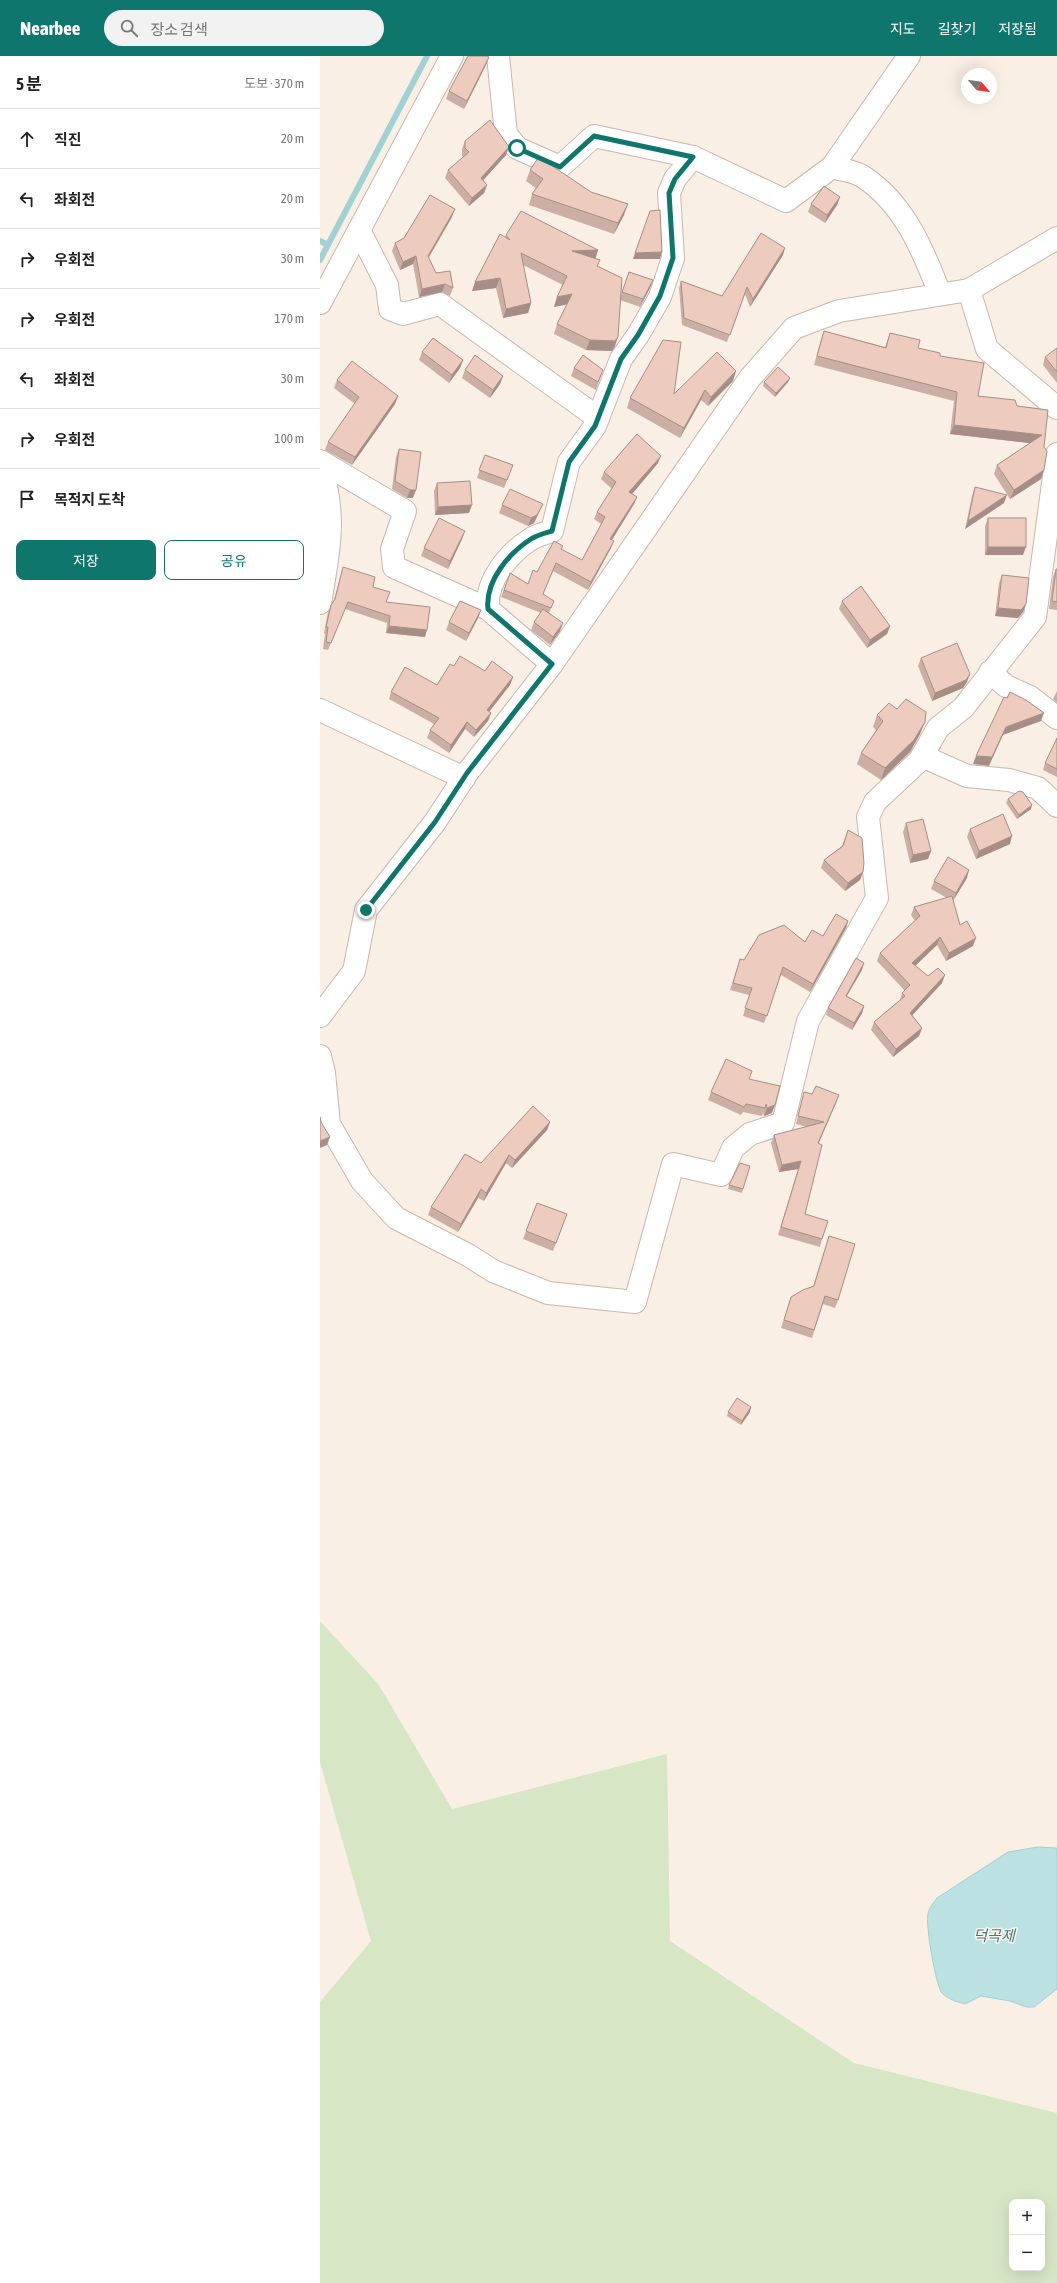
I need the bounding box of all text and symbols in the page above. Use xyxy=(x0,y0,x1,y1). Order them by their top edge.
search box xyxy=(104,10,384,46)
text: Nearbee xyxy=(20,17,80,39)
icon: search xyxy=(118,17,140,39)
text: 장소 검색 xyxy=(150,21,208,38)
text: 지도 xyxy=(890,21,916,37)
text: 길찾기 xyxy=(938,21,976,37)
text: 저장됨 xyxy=(998,21,1037,37)
north arrow xyxy=(961,68,997,104)
text: 5 분 xyxy=(16,74,42,94)
text: 도보 · 370 m xyxy=(244,76,304,91)
icon: ahead xyxy=(16,128,38,150)
text: 직진 xyxy=(54,131,82,148)
text: 20 m xyxy=(281,131,304,146)
route start xyxy=(508,139,526,157)
icon: left xyxy=(16,188,38,210)
text: 좌회전 xyxy=(54,191,95,208)
text: 20 m xyxy=(281,191,304,206)
icon: right xyxy=(16,248,38,270)
text: 우회전 xyxy=(54,251,95,268)
text: 30 m xyxy=(281,251,304,266)
icon: right xyxy=(16,308,38,330)
text: 우회전 xyxy=(54,311,95,328)
text: 170 m xyxy=(275,311,304,326)
icon: left xyxy=(16,368,38,390)
text: 좌회전 xyxy=(54,371,95,388)
text: 30 m xyxy=(281,371,304,386)
icon: right xyxy=(16,428,38,450)
text: 우회전 xyxy=(54,431,95,448)
text: 100 m xyxy=(275,431,304,446)
icon: arrive xyxy=(16,488,38,510)
text: 목적지 도착 xyxy=(54,491,125,508)
button: 저장 xyxy=(16,540,156,580)
button: 공유 xyxy=(164,540,304,580)
route end xyxy=(357,901,375,919)
water label: 덕곡제 xyxy=(973,1927,1017,1944)
map controls xyxy=(1009,2199,1045,2271)
button: + xyxy=(1009,2199,1045,2235)
button: − xyxy=(1009,2235,1045,2271)

